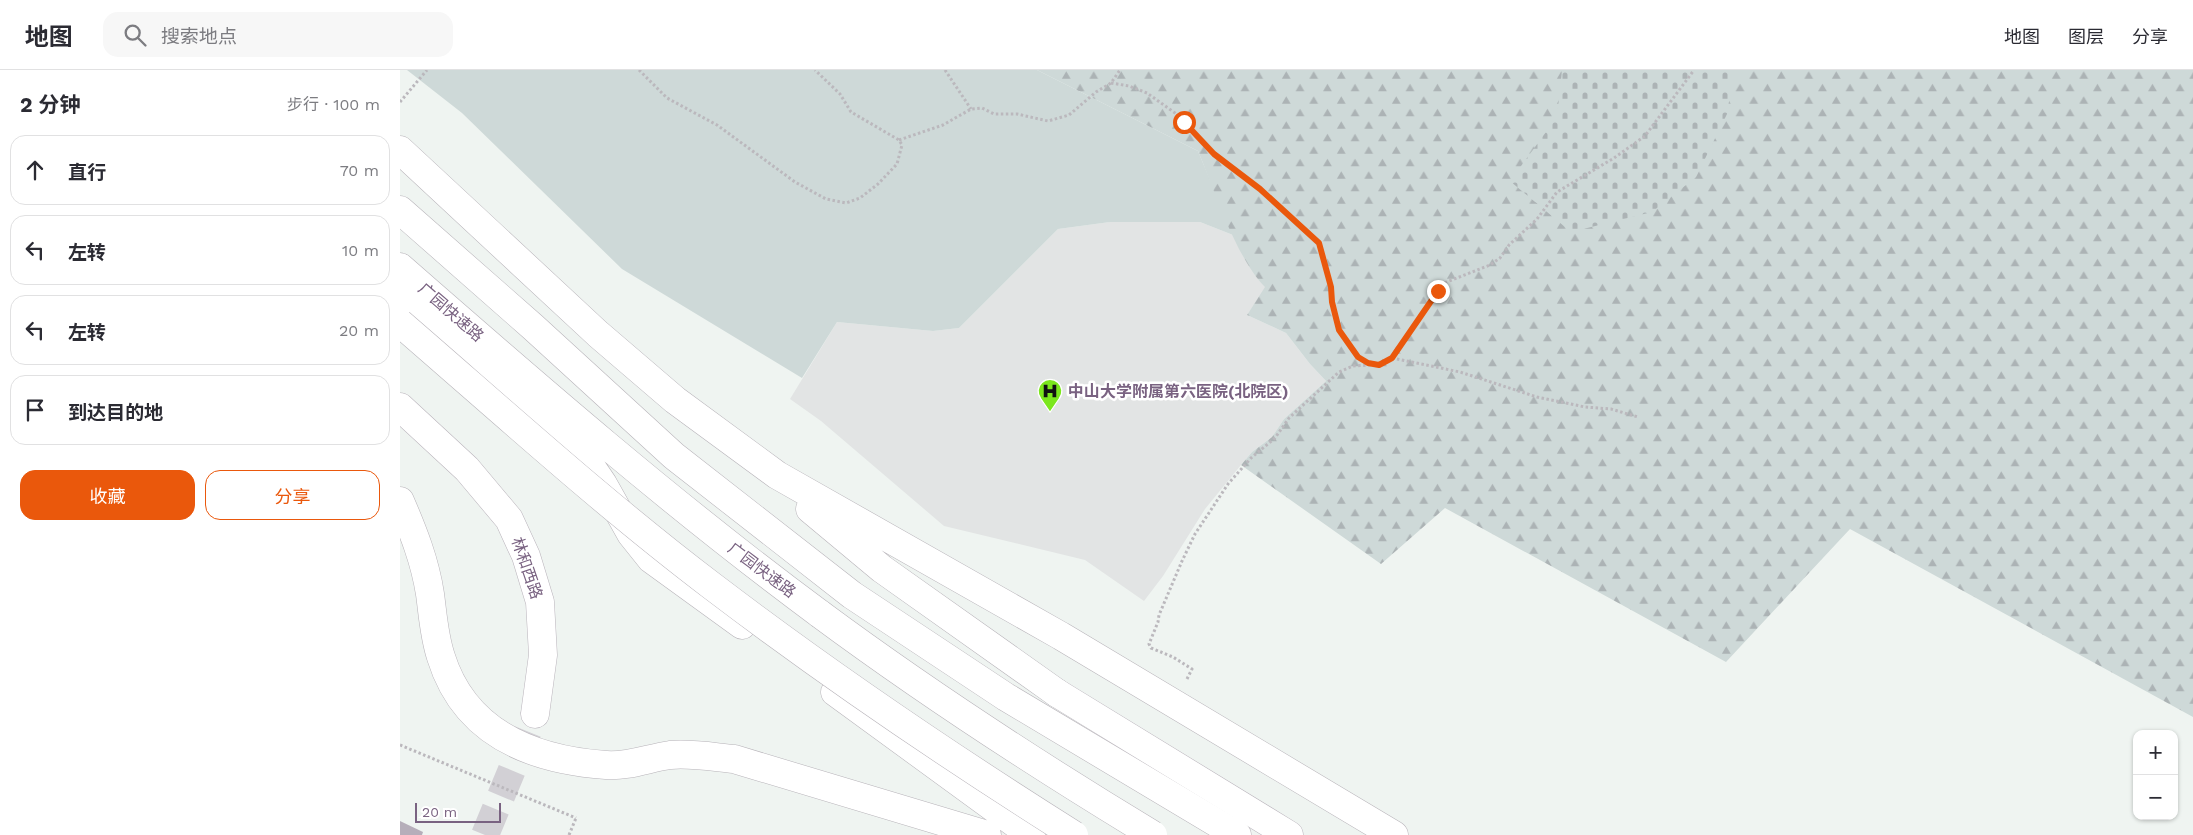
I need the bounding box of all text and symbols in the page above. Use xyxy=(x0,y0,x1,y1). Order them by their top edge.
search box xyxy=(103,12,453,57)
icon: search xyxy=(121,21,149,49)
text: 地图 xyxy=(25,23,73,51)
text: 搜索地点 xyxy=(161,25,237,48)
text: 地图 xyxy=(2004,26,2040,47)
text: 图层 xyxy=(2068,26,2104,47)
text: 分享 xyxy=(2132,26,2168,47)
text: 2 分钟 xyxy=(20,92,81,117)
text: 步行 · 100 m xyxy=(287,95,380,114)
route start xyxy=(1173,111,1196,134)
icon: ahead xyxy=(21,156,49,184)
text: 直行 xyxy=(68,161,106,184)
text: 70 m xyxy=(340,161,379,180)
icon: left xyxy=(21,236,49,264)
text: 左转 xyxy=(68,241,106,264)
text: 10 m xyxy=(342,241,379,260)
street label: 广园快速路 xyxy=(415,279,487,345)
route end xyxy=(1427,280,1450,303)
icon: left xyxy=(21,316,49,344)
text: 左转 xyxy=(68,321,106,344)
text: 20 m xyxy=(339,321,379,340)
hospital icon: 中山大学附属第六医院(北院区) xyxy=(1037,378,1063,412)
place label: 中山大学附属第六医院(北院区) xyxy=(1068,382,1289,401)
icon: arrive xyxy=(21,396,49,424)
text: 到达目的地 xyxy=(68,401,163,424)
button: 收藏 xyxy=(20,470,195,520)
button: 分享 xyxy=(205,470,380,520)
street label: 林和西路 xyxy=(508,535,546,601)
street label: 广园快速路 xyxy=(724,538,800,602)
map controls xyxy=(2133,730,2178,820)
button: + xyxy=(2133,730,2178,775)
button: − xyxy=(2133,775,2178,820)
scale bar xyxy=(415,800,501,823)
text: 20 m xyxy=(422,804,457,820)

